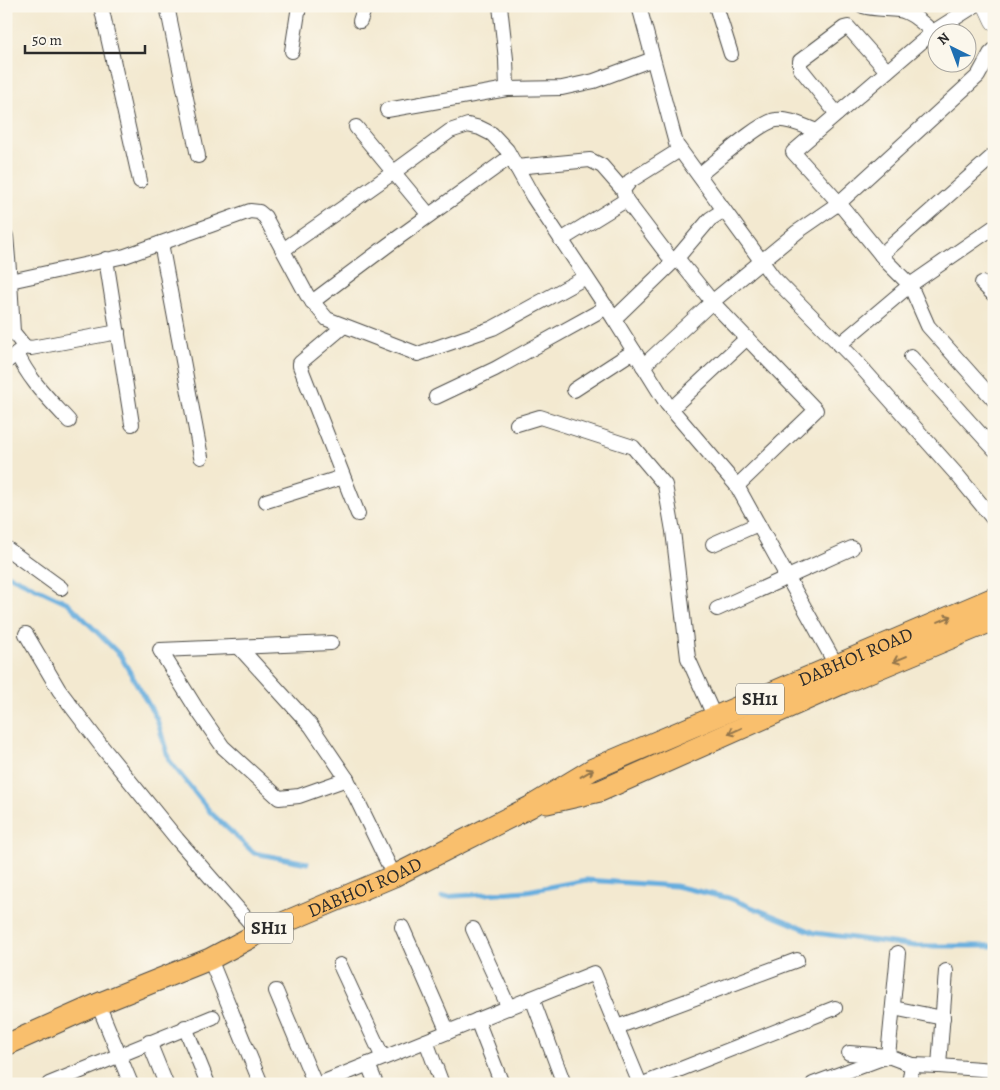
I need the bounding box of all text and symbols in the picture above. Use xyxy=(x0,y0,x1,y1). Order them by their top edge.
scale bar xyxy=(25,22,145,54)
north arrow xyxy=(928,22,978,72)
text: N xyxy=(933,28,954,49)
text: 50 m xyxy=(32,30,62,50)
one-way arrow xyxy=(937,613,952,623)
street label: DABHOI ROAD xyxy=(794,621,917,693)
one-way arrow xyxy=(893,654,908,664)
road number: SH11 xyxy=(736,684,784,714)
one-way arrow xyxy=(728,726,743,736)
one-way arrow xyxy=(579,768,594,778)
street label: DABHOI ROAD xyxy=(304,851,427,924)
road number: SH11 xyxy=(245,912,293,944)

